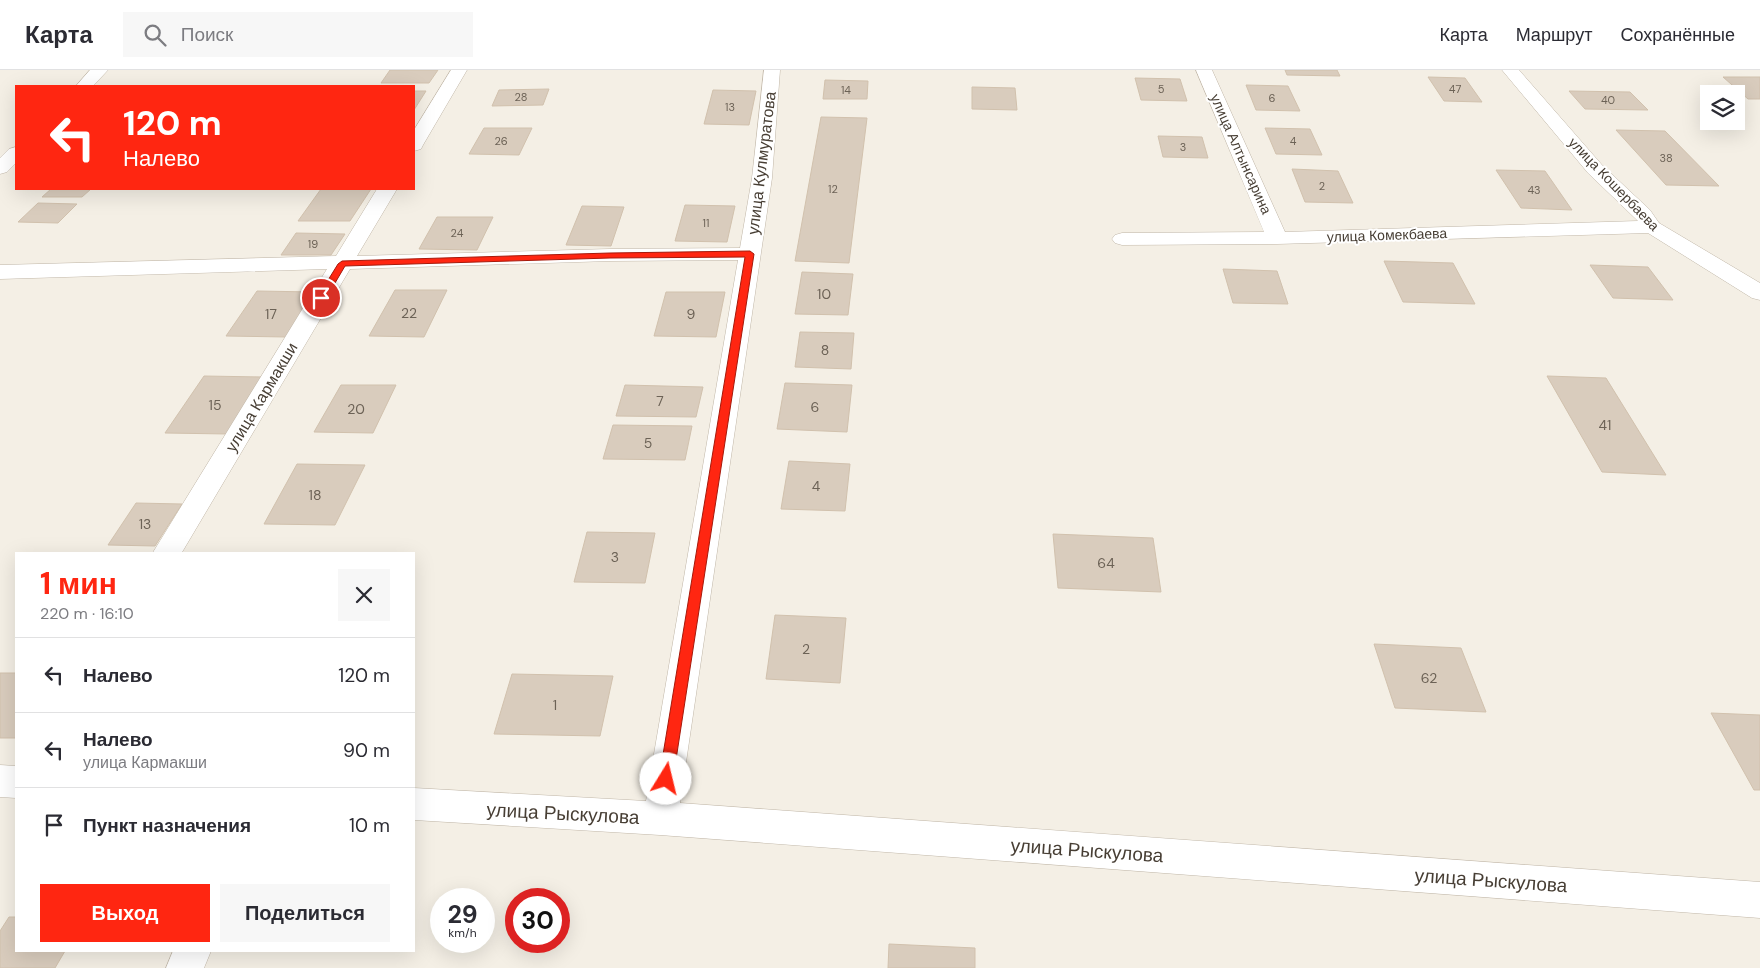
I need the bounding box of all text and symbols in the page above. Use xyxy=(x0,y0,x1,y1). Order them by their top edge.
search box xyxy=(123,12,473,57)
text: Карта xyxy=(25,19,93,50)
icon: search xyxy=(141,21,169,49)
text: Поиск xyxy=(181,22,233,47)
text: Карта xyxy=(1440,23,1488,47)
text: Маршрут xyxy=(1516,23,1592,47)
text: Сохранённые xyxy=(1620,23,1735,47)
house number: 5 xyxy=(1158,82,1165,96)
house number: 47 xyxy=(1449,82,1461,96)
house number: 14 xyxy=(841,83,851,97)
map controls xyxy=(1700,85,1745,130)
button: layers xyxy=(1700,85,1745,130)
house number: 28 xyxy=(515,90,527,104)
street label: улица Кулмуратова xyxy=(742,90,781,236)
street label: улица Алтынсарина xyxy=(1206,91,1276,217)
house number: 6 xyxy=(1269,91,1276,105)
house number: 40 xyxy=(1601,93,1615,107)
text: 120 m xyxy=(123,100,222,146)
house number: 13 xyxy=(725,100,735,114)
icon: left xyxy=(40,105,105,170)
street label: улица Кошербаева xyxy=(1565,133,1663,235)
house number: 26 xyxy=(494,134,508,148)
house number: 4 xyxy=(1290,134,1297,148)
house number: 3 xyxy=(1180,140,1186,154)
text: Налево xyxy=(123,144,200,173)
house number: 38 xyxy=(1659,151,1673,165)
house number: 2 xyxy=(1319,179,1325,193)
house number: 12 xyxy=(828,182,838,196)
house number: 43 xyxy=(1527,183,1541,197)
house number: 11 xyxy=(703,216,709,230)
street label: улица Комекбаева xyxy=(1327,224,1448,246)
house number: 24 xyxy=(451,226,464,240)
house number: 19 xyxy=(308,237,318,251)
pin xyxy=(300,277,342,319)
icon: arrive xyxy=(307,284,335,312)
house number: 10 xyxy=(817,285,831,303)
house number: 22 xyxy=(401,304,417,322)
house number: 17 xyxy=(265,305,277,323)
house number: 9 xyxy=(687,305,696,323)
street label: улица Кармакши xyxy=(220,339,302,456)
house number: 8 xyxy=(821,341,829,359)
house number: 7 xyxy=(656,392,664,410)
house number: 15 xyxy=(209,396,221,414)
house number: 6 xyxy=(811,398,819,416)
house number: 20 xyxy=(347,400,365,418)
house number: 41 xyxy=(1599,416,1611,434)
house number: 5 xyxy=(644,434,652,452)
house number: 4 xyxy=(812,477,821,495)
house number: 18 xyxy=(309,486,321,504)
house number: 13 xyxy=(139,515,151,533)
house number: 3 xyxy=(611,548,619,566)
house number: 64 xyxy=(1097,554,1115,572)
text: 1 мин xyxy=(40,564,117,603)
button: close xyxy=(338,569,390,621)
text: 220 m · 16:10 xyxy=(40,603,134,624)
house number: 2 xyxy=(802,640,810,658)
icon: left xyxy=(40,661,68,689)
text: Налево xyxy=(83,663,153,688)
text: 120 m xyxy=(338,663,390,688)
house number: 62 xyxy=(1421,669,1437,687)
house number: 1 xyxy=(553,696,557,714)
text: Налево xyxy=(83,727,153,752)
icon: left xyxy=(40,736,68,764)
text: 90 m xyxy=(343,738,390,763)
text: улица Кармакши xyxy=(83,752,207,773)
position arrow xyxy=(639,752,691,804)
street label: улица Рыскулова xyxy=(486,797,640,830)
icon: arrive xyxy=(40,811,68,839)
text: Пункт назначения xyxy=(83,813,251,838)
text: 10 m xyxy=(349,813,390,838)
street label: улица Рыскулова xyxy=(1010,833,1165,868)
street label: улица Рыскулова xyxy=(1414,863,1569,898)
button: Выход xyxy=(40,884,210,942)
button: Поделиться xyxy=(220,884,390,942)
speed limit sign: 30 xyxy=(505,888,570,953)
text: 29 xyxy=(447,898,478,931)
text: km/h xyxy=(448,925,477,941)

